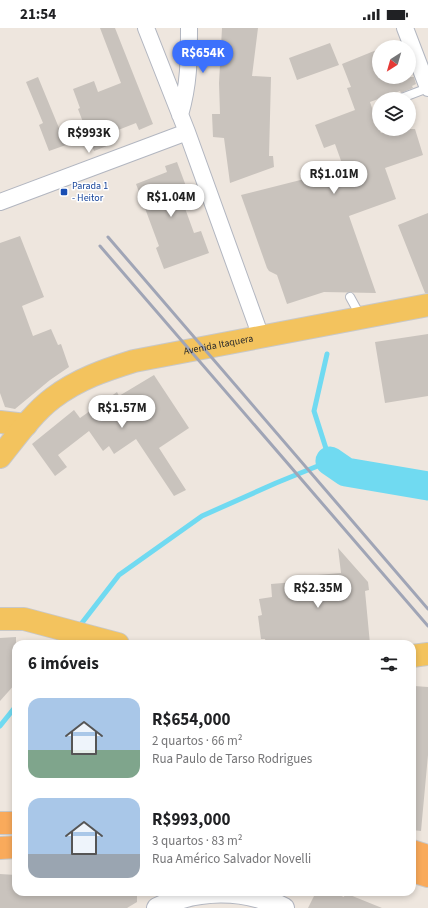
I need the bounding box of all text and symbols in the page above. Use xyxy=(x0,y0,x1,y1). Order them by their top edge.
text: 21:54 xyxy=(20,4,56,25)
pin: R$654K xyxy=(170,40,236,74)
north arrow xyxy=(372,40,416,84)
map controls xyxy=(372,40,416,136)
text: R$654K xyxy=(181,44,225,62)
button: layers xyxy=(372,92,416,136)
pin: R$993K xyxy=(56,120,122,154)
text: R$993K xyxy=(67,124,111,142)
pin: R$1.01M xyxy=(297,161,371,195)
text: R$1.01M xyxy=(309,165,359,183)
place label: Parada 1 - Heitor xyxy=(72,179,108,205)
pin: R$1.04M xyxy=(134,184,208,218)
marker: Parada 1 - Heitor xyxy=(59,187,69,197)
text: R$1.04M xyxy=(146,188,196,206)
street label: Avenida Itaquera xyxy=(182,331,254,358)
pin: R$1.57M xyxy=(85,395,159,429)
text: R$1.57M xyxy=(97,399,147,417)
pin: R$2.35M xyxy=(281,575,355,609)
text: R$2.35M xyxy=(293,579,343,597)
text: 6 imóveis xyxy=(28,652,99,676)
icon: filters xyxy=(378,653,400,675)
text: R$654,000 xyxy=(152,708,230,732)
icon: home xyxy=(60,714,108,762)
text: 2 quartos · 66 m² xyxy=(152,732,243,750)
text: Rua Paulo de Tarso Rodrigues xyxy=(152,750,312,768)
text: R$993,000 xyxy=(152,808,230,832)
icon: home xyxy=(60,814,108,862)
text: 3 quartos · 83 m² xyxy=(152,832,243,850)
text: Rua Américo Salvador Novelli xyxy=(152,850,311,868)

